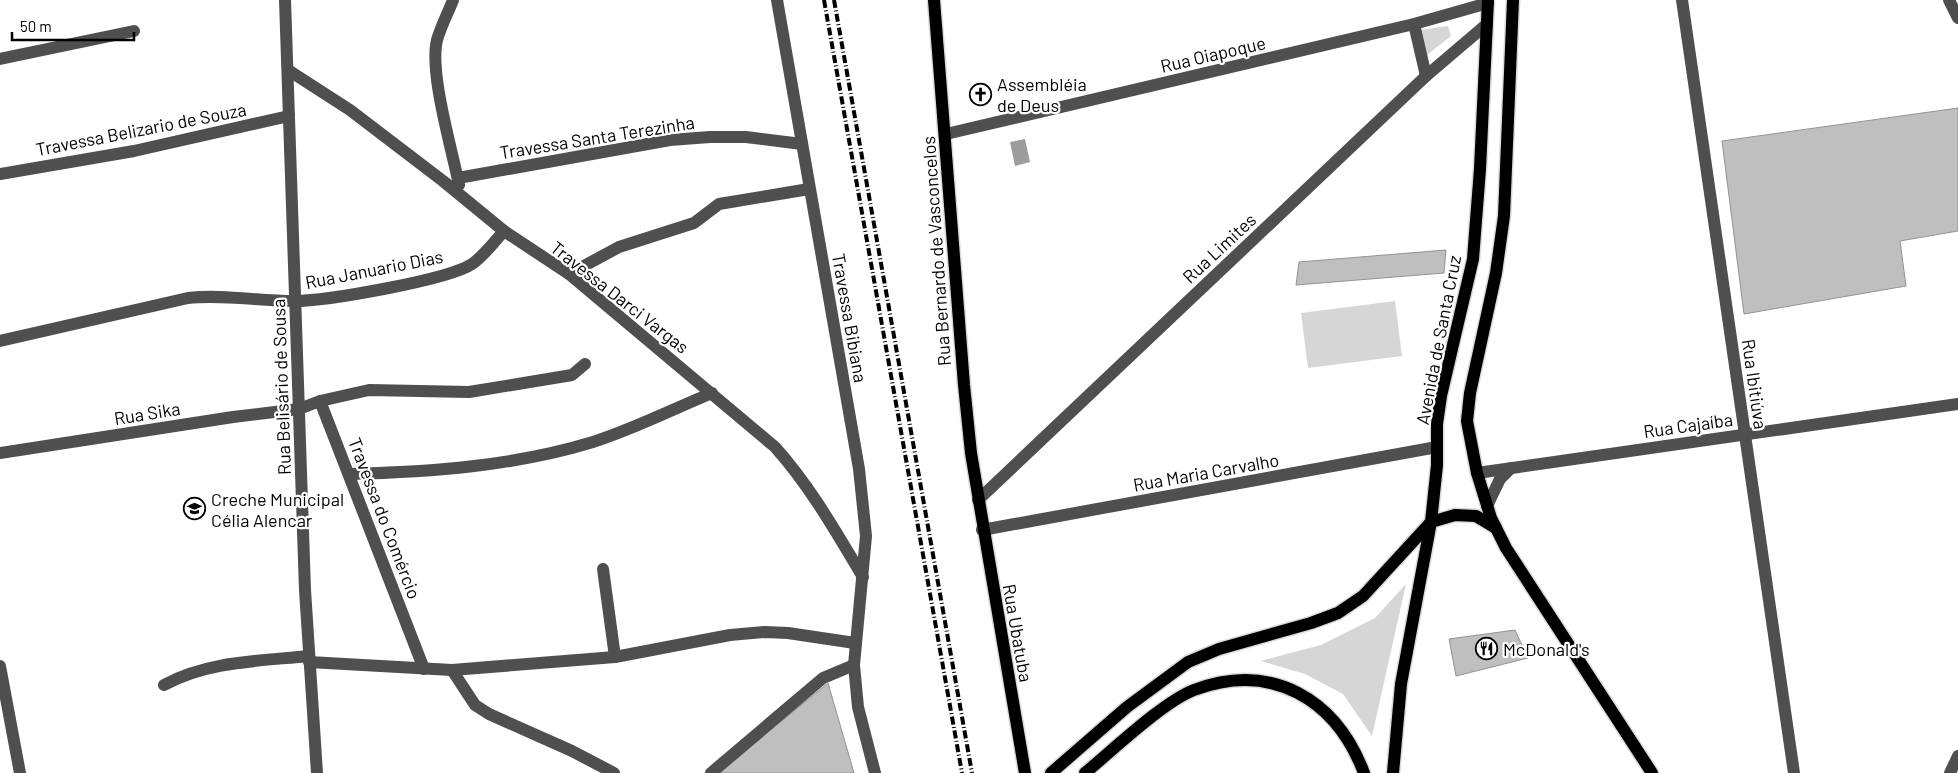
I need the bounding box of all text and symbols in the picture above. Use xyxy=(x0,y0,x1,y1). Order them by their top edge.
scale bar xyxy=(12,10,135,42)
text: 50 m xyxy=(20,17,52,35)
street label: Rua Oiapoque xyxy=(1158,31,1268,77)
place label: Assembléia de Deus xyxy=(997,73,1087,116)
church icon: Assembléia de Deus xyxy=(969,82,993,106)
street label: Travessa Belizario de Souza xyxy=(34,98,248,160)
street label: Travessa Santa Terezinha xyxy=(498,111,696,163)
street label: Rua Bernardo de Vasconcelos xyxy=(917,135,955,367)
street label: Rua Limites xyxy=(1178,209,1260,287)
street label: Travessa Darci Vargas xyxy=(546,236,694,358)
street label: Rua Januario Dias xyxy=(303,245,445,293)
street label: Travessa Bibiana xyxy=(828,252,872,384)
street label: Avenida de Santa Cruz xyxy=(1411,253,1465,427)
street label: Rua Belisário de Sousa xyxy=(267,299,295,475)
street label: Rua Ibitiúva xyxy=(1738,337,1772,431)
street label: Rua Sika xyxy=(112,397,182,429)
street label: Rua Cajaíba xyxy=(1642,408,1734,442)
street label: Travessa do Comércio xyxy=(344,434,426,602)
street label: Rua Maria Carvalho xyxy=(1131,448,1281,496)
place label: Creche Municipal Célia Alencar xyxy=(211,488,344,531)
school or university icon: Creche Municipal Célia Alencar xyxy=(183,497,207,521)
street label: Rua Ubatuba xyxy=(999,582,1037,684)
restaurant icon: McDonald's xyxy=(1475,637,1499,661)
place label: McDonald's xyxy=(1503,638,1590,660)

